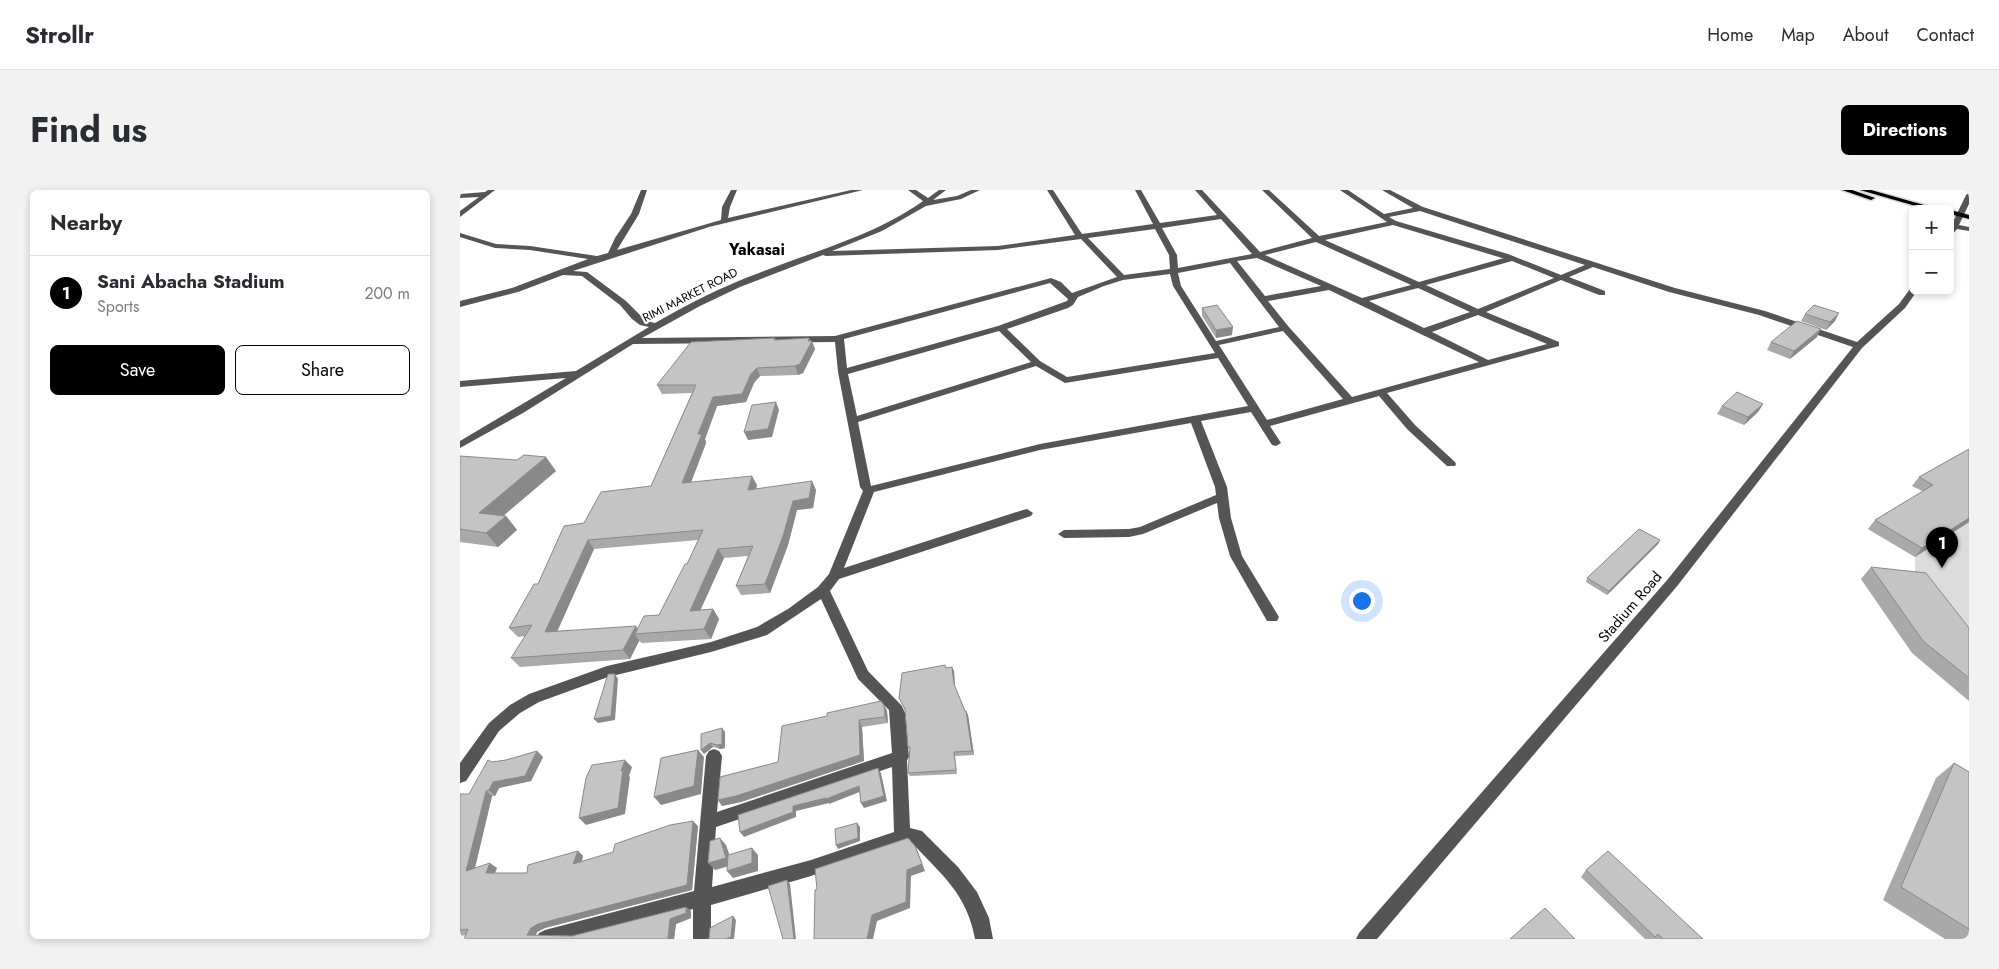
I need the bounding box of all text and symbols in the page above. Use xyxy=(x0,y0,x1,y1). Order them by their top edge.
text: Strollr xyxy=(25,17,94,52)
text: Home xyxy=(1707,22,1753,48)
text: Map xyxy=(1781,22,1815,48)
text: About xyxy=(1843,22,1888,48)
text: Contact xyxy=(1916,22,1974,48)
text: Find us xyxy=(30,105,147,155)
button: Directions xyxy=(1841,105,1969,155)
map controls xyxy=(1909,205,1954,295)
button: + xyxy=(1909,205,1954,250)
text: Nearby xyxy=(50,208,122,238)
district label: Yakasai xyxy=(728,238,785,261)
button: − xyxy=(1909,250,1954,295)
street label: RIMI MARKET ROAD xyxy=(639,263,741,327)
text: Sani Abacha Stadium xyxy=(97,268,285,295)
text: 1 xyxy=(62,282,70,305)
text: 200 m xyxy=(364,282,410,305)
text: Sports xyxy=(97,295,139,318)
button: Save xyxy=(50,345,225,395)
button: Share xyxy=(235,345,410,395)
pin: 1 xyxy=(1926,527,1958,568)
street label: Stadium Road xyxy=(1593,567,1667,647)
your location xyxy=(1349,588,1375,614)

